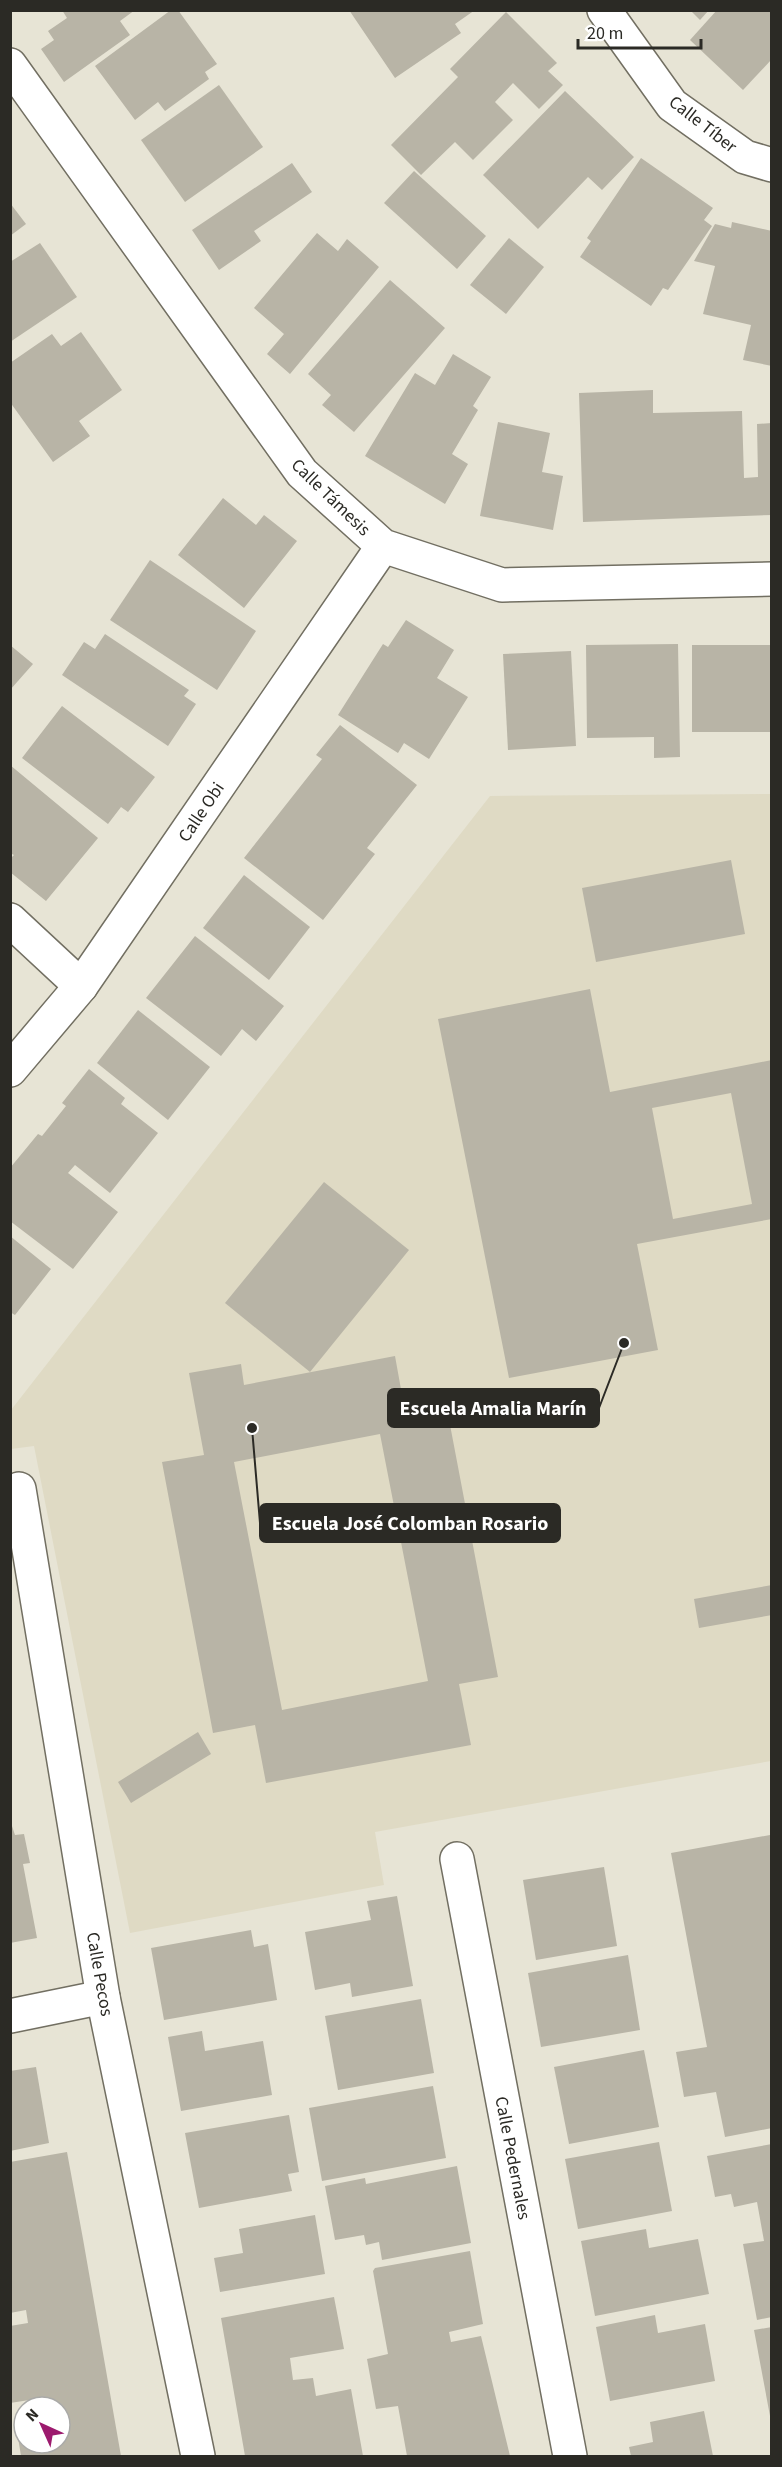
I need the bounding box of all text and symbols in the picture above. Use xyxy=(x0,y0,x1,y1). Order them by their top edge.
scale bar xyxy=(578,12,701,50)
text: 20 m xyxy=(587,21,623,46)
street label: Calle Tíber xyxy=(663,90,743,159)
street label: Calle Támesis xyxy=(285,453,376,542)
street label: Calle Obi xyxy=(172,777,231,847)
callout: Escuela Amalia Marín xyxy=(388,1389,599,1427)
text: Escuela Amalia Marín xyxy=(400,1395,586,1423)
callout: Escuela José Colomban Rosario xyxy=(260,1504,560,1542)
text: Escuela José Colomban Rosario xyxy=(272,1510,548,1538)
street label: Calle Pecos xyxy=(80,1930,119,2018)
street label: Calle Pedernales xyxy=(488,2094,537,2222)
north arrow xyxy=(12,2395,72,2455)
text: N xyxy=(21,2404,44,2427)

